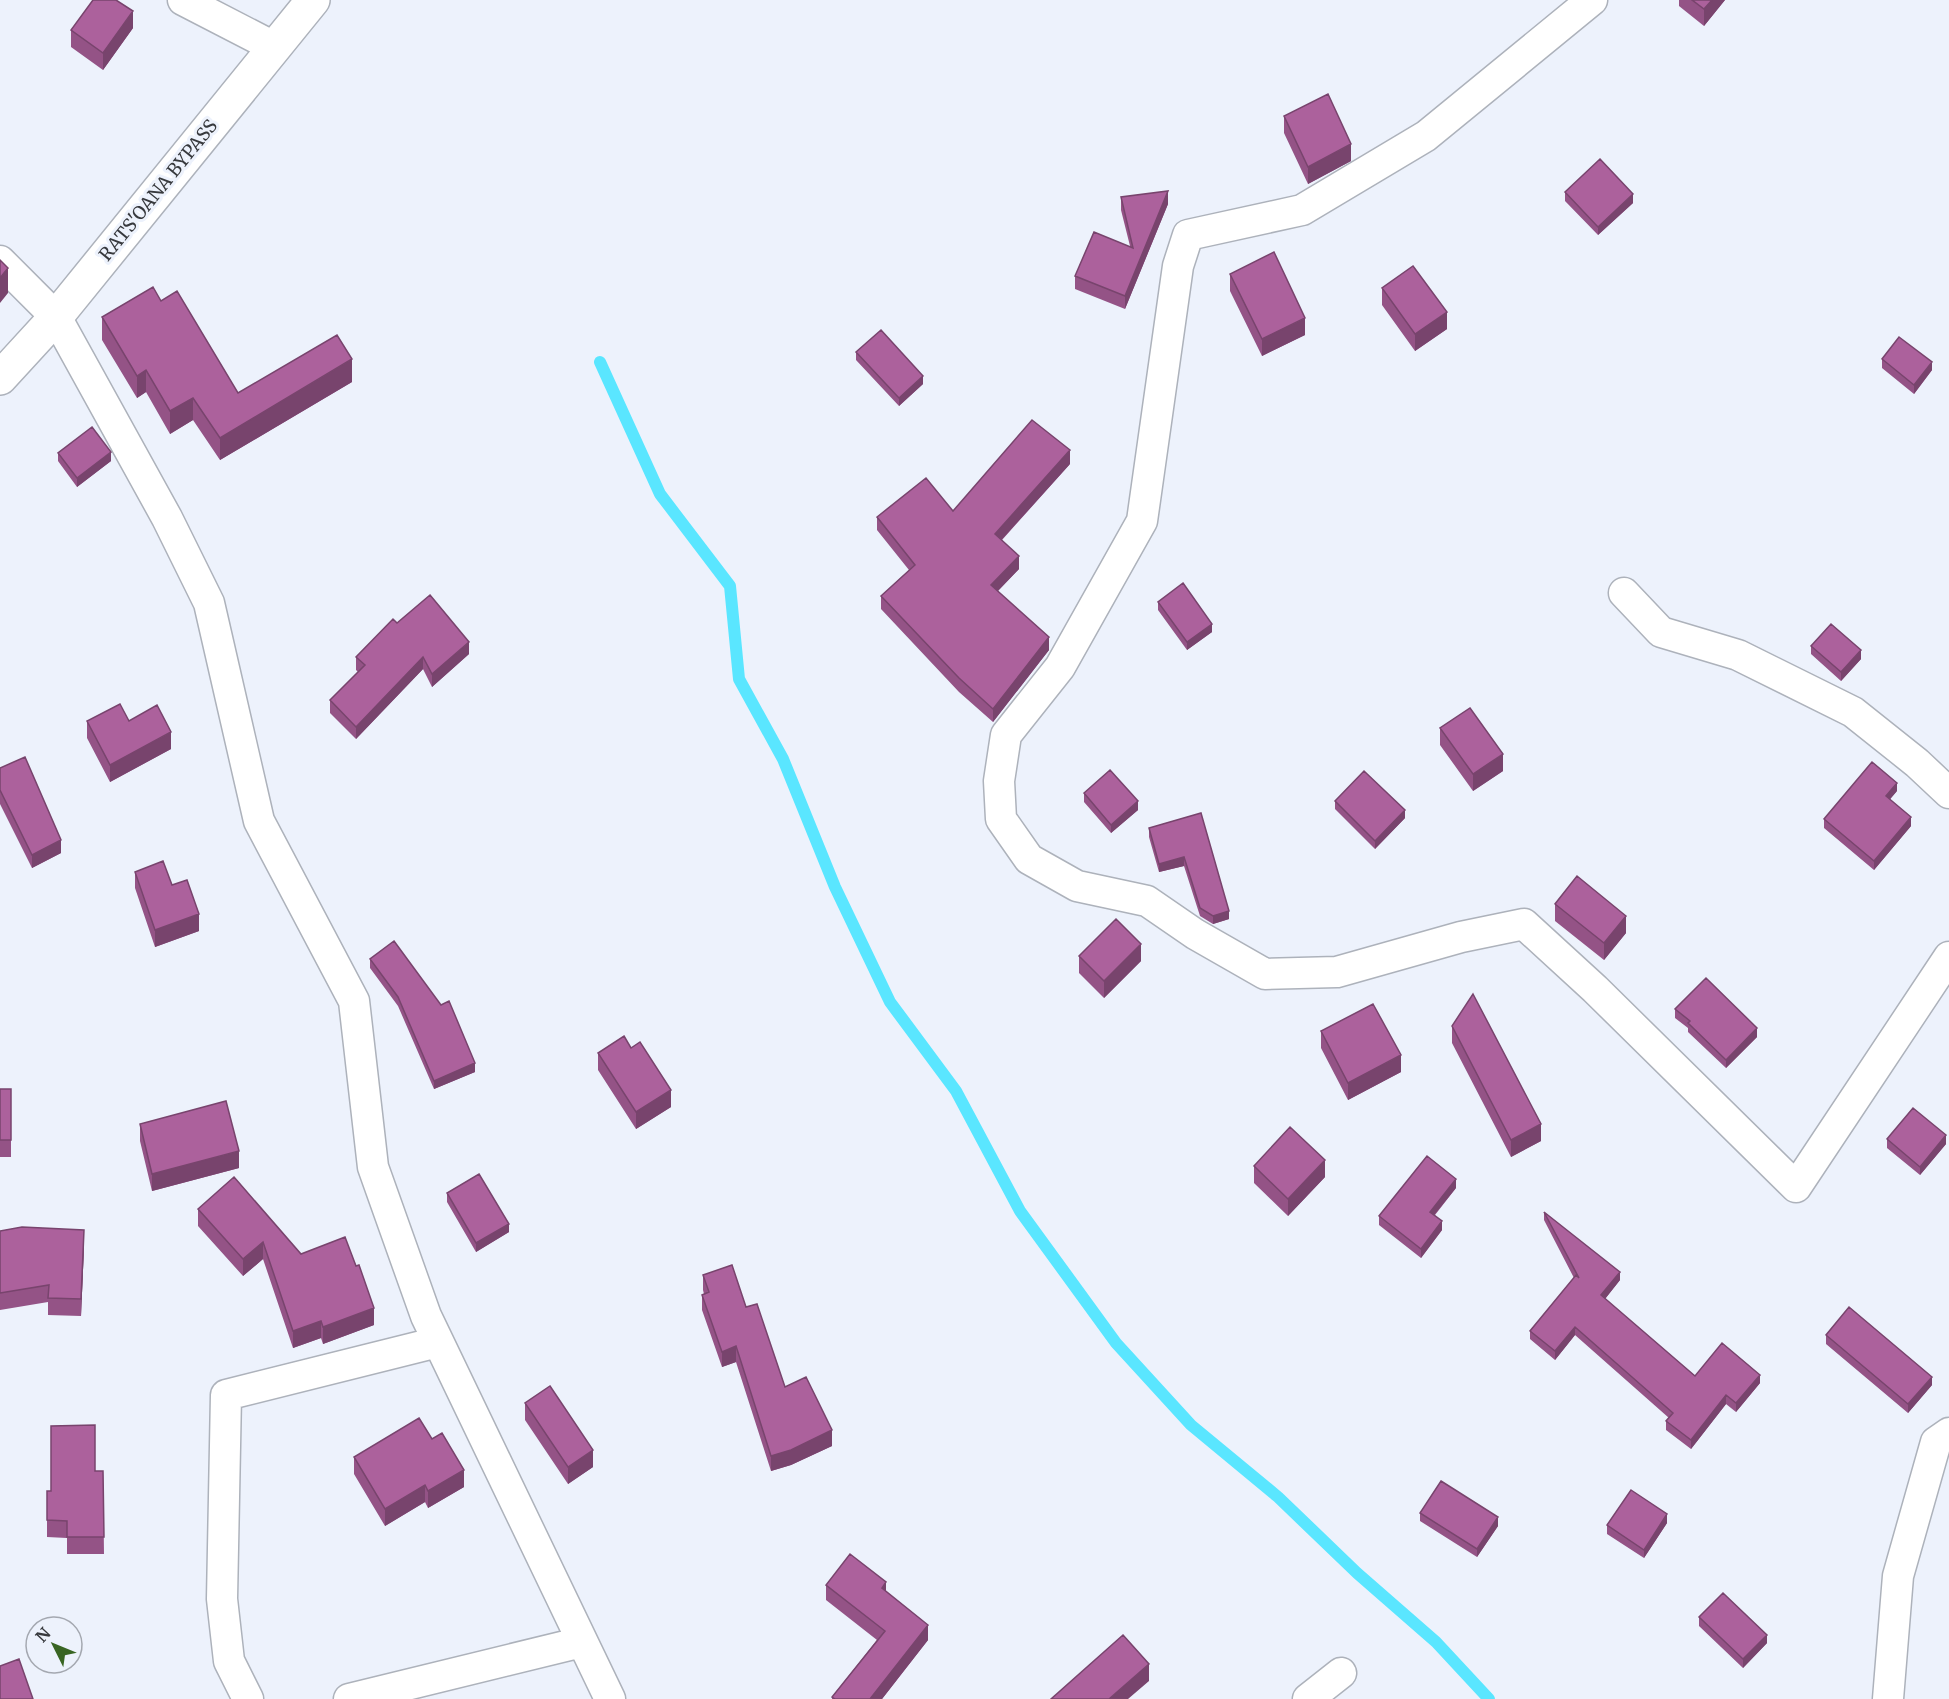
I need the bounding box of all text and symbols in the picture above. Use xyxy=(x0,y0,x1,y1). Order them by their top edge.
street label: RATS'OANA BYPASS xyxy=(94,114,222,265)
north arrow xyxy=(24,1615,84,1675)
text: N xyxy=(31,1623,55,1646)

